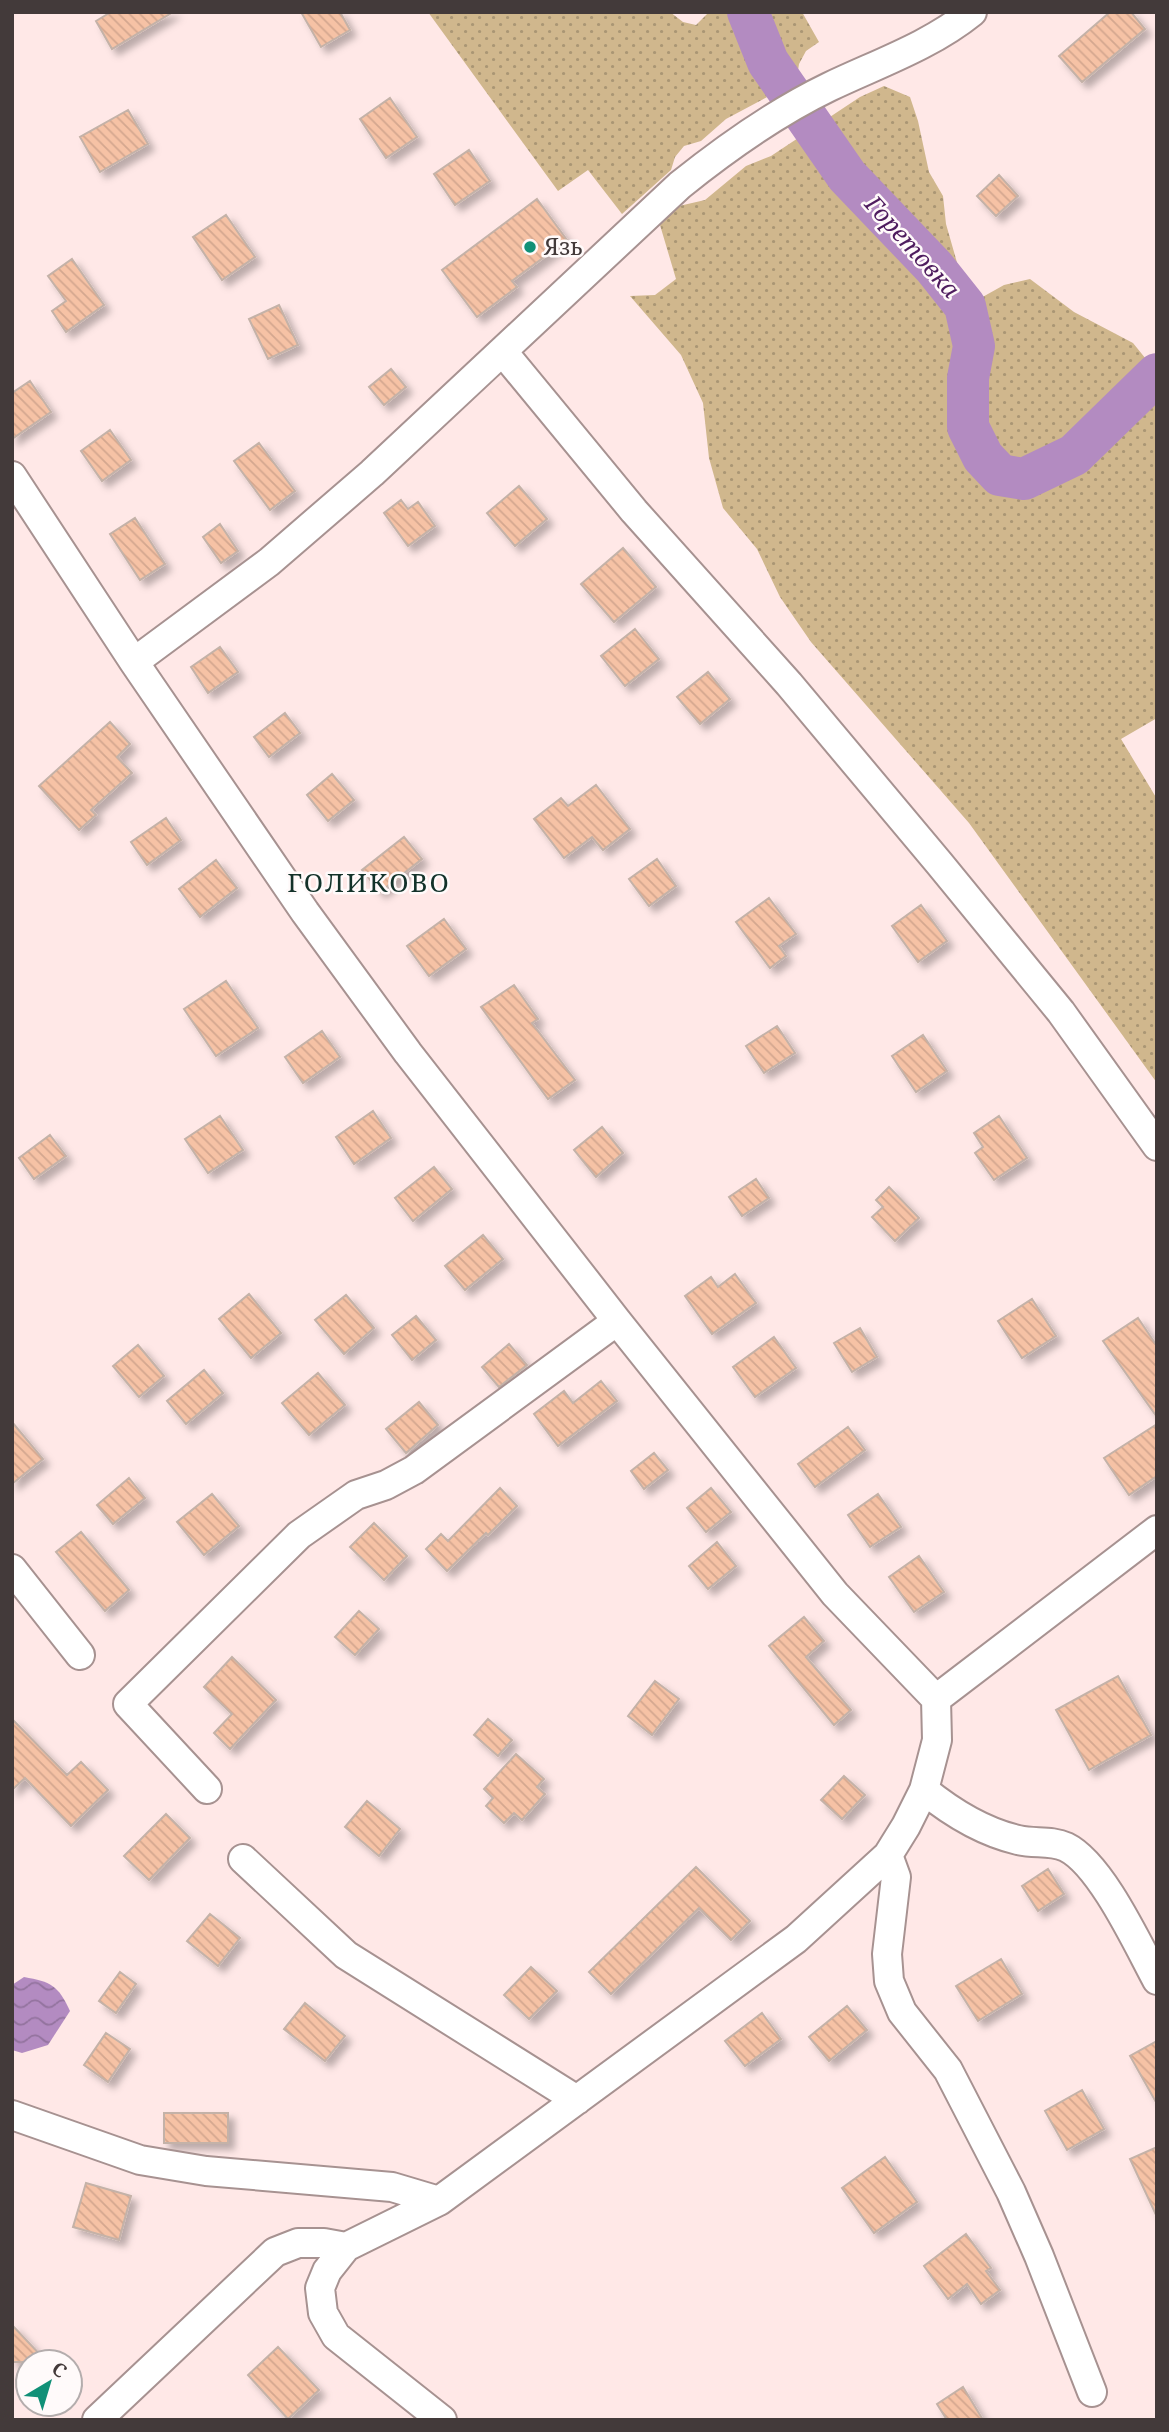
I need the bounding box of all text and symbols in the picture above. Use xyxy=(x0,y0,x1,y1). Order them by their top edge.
water label: Горетовка xyxy=(858,187,968,305)
place label: Язь xyxy=(543,230,582,262)
marker: Язь xyxy=(522,239,538,255)
district label: ГОЛИКОВО xyxy=(287,864,451,900)
north arrow xyxy=(14,2348,84,2418)
text: С xyxy=(47,2356,72,2384)

